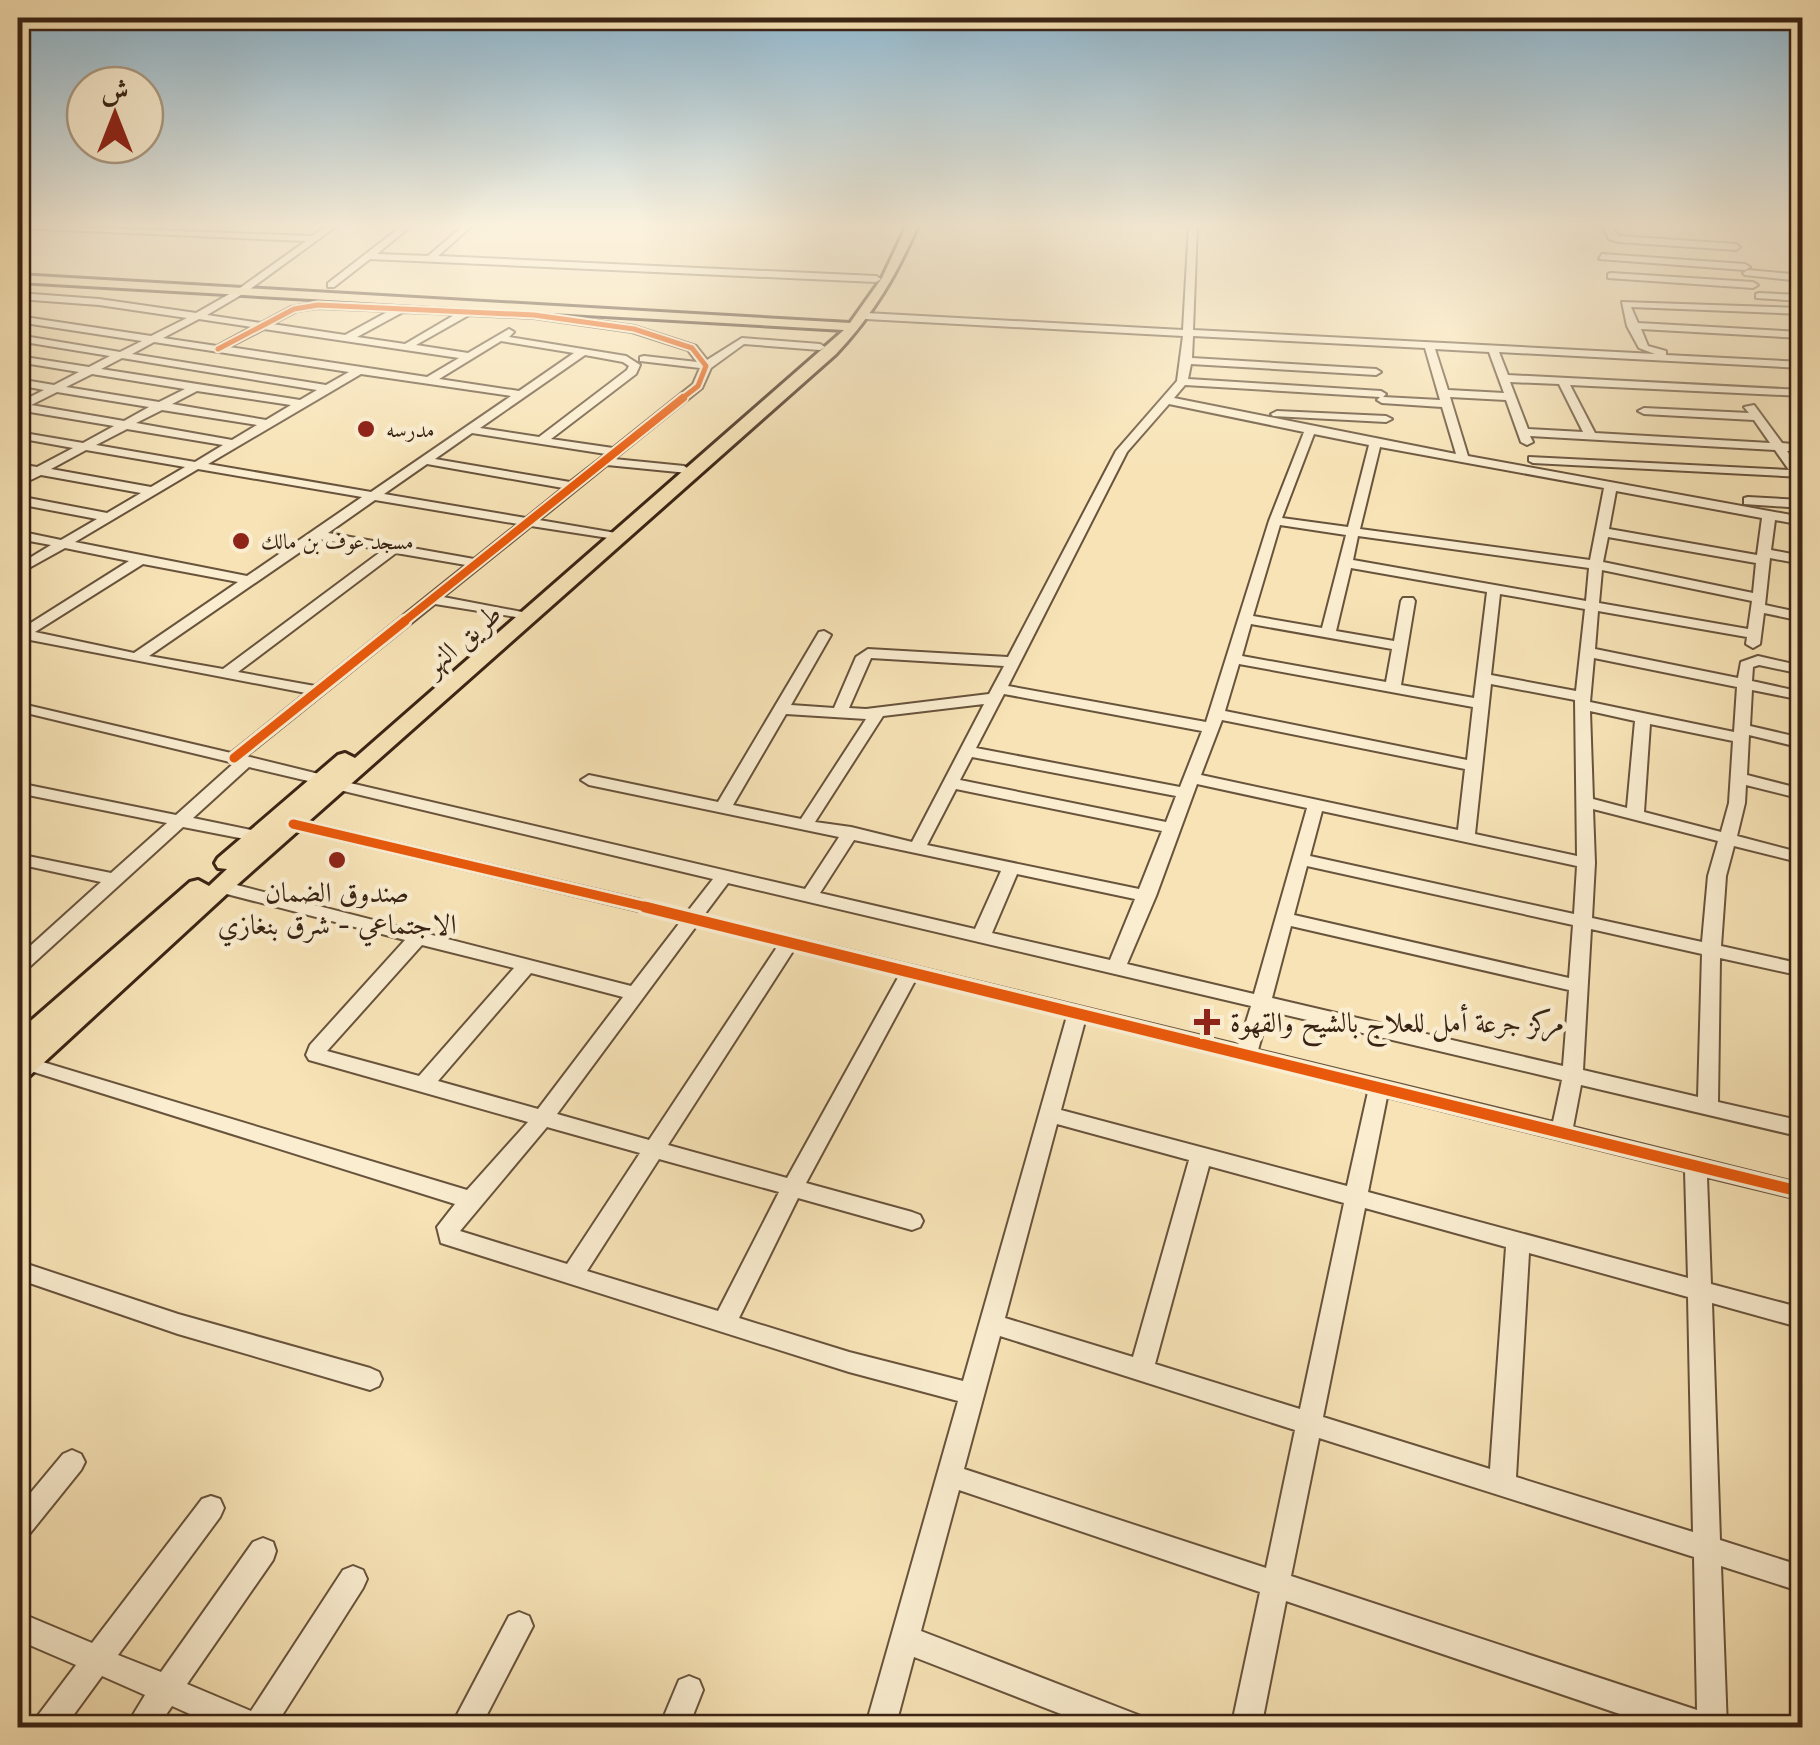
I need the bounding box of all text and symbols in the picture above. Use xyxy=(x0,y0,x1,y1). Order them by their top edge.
north arrow xyxy=(65,65,165,165)
text: ش xyxy=(101,73,129,107)
place label: مدرسه xyxy=(386,416,435,443)
marker: مدرسه xyxy=(355,418,377,440)
place label: مسجد عوف بن مالك xyxy=(261,528,414,555)
marker: مسجد عوف بن مالك xyxy=(230,530,252,552)
street label: طريق النهر xyxy=(414,596,509,686)
marker: صندوق الضمان الاجتماعي - شرق بنغازي xyxy=(326,849,348,871)
place label: صندوق الضمان الاجتماعي - شرق بنغازي xyxy=(218,875,457,947)
place label: مركز جرعة أمل للعلاج بالشيح والقهوة xyxy=(1230,1003,1564,1048)
marker: مركز جرعة أمل للعلاج بالشيح والقهوة xyxy=(1194,1009,1220,1035)

